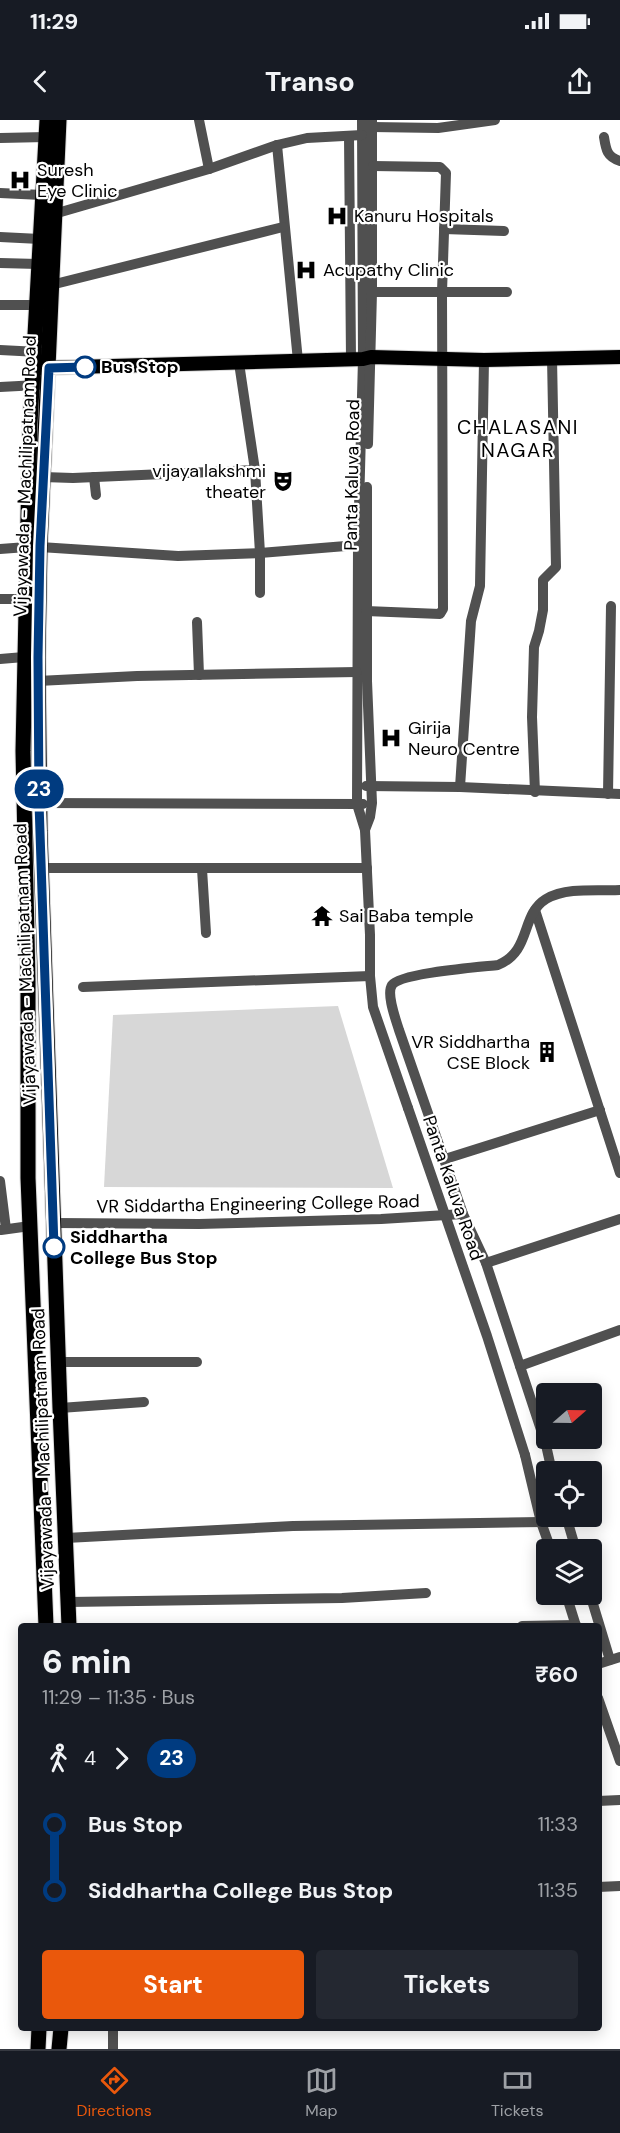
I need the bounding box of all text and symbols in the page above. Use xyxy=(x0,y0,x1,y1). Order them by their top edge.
text: 11:29 xyxy=(30,7,78,36)
text: Transo xyxy=(265,64,355,99)
icon: back xyxy=(24,65,57,98)
icon: share xyxy=(563,65,596,98)
place label: Suresh Eye Clinic xyxy=(37,158,118,203)
hospital icon: Suresh Eye Clinic xyxy=(8,168,32,192)
hospital icon: Kanuru Hospitals xyxy=(325,204,349,228)
place label: Kanuru Hospitals xyxy=(354,204,494,228)
hospital icon: Acupathy Clinic xyxy=(294,258,318,282)
place label: Acupathy Clinic xyxy=(323,258,454,282)
street label: Vijayawada - Machilipatnam Road xyxy=(8,335,42,617)
place label: Bus Stop xyxy=(101,355,179,379)
marker: Bus Stop xyxy=(74,356,96,378)
street label: Panta Kaluva Road xyxy=(339,399,365,551)
district label: CHALASANI NAGAR xyxy=(457,414,579,463)
place label: vijaya lakshmi theater xyxy=(152,459,266,504)
theatre icon: vijaya lakshmi theater xyxy=(271,469,295,493)
place label: Girija Neuro Centre xyxy=(408,716,520,761)
hospital icon: Girija Neuro Centre xyxy=(379,726,403,750)
line badge: 23 xyxy=(12,770,66,808)
text: 23 xyxy=(27,775,51,803)
street label: Vijayawada - Machilipatnam Road xyxy=(8,823,42,1105)
temple icon: Sai Baba temple xyxy=(310,904,334,928)
place label: Sai Baba temple xyxy=(339,904,473,928)
place label: VR Siddhartha CSE Block xyxy=(411,1030,530,1075)
building icon: VR Siddhartha CSE Block xyxy=(535,1040,559,1064)
street label: Panta Kaluva Road xyxy=(417,1112,489,1264)
street label: VR Siddartha Engineering College Road xyxy=(96,1189,420,1219)
place label: Siddhartha College Bus Stop xyxy=(70,1225,218,1270)
marker: Siddhartha College Bus Stop xyxy=(43,1236,65,1258)
street label: Vijayawada - Machilipatnam Road xyxy=(26,1308,60,1590)
north arrow xyxy=(536,1383,602,1449)
map controls xyxy=(536,1383,602,1605)
button: locate xyxy=(536,1461,602,1527)
button: layers xyxy=(536,1539,602,1605)
text: 6 min xyxy=(42,1640,131,1683)
text: ₹60 xyxy=(535,1660,578,1689)
text: 11:29 – 11:35 · Bus xyxy=(42,1684,195,1710)
icon: walk xyxy=(42,1742,75,1775)
icon: forward xyxy=(105,1742,138,1775)
text: 23 xyxy=(159,1744,184,1772)
text: 4 xyxy=(84,1745,96,1771)
text: Bus Stop xyxy=(88,1810,183,1839)
text: 11:33 xyxy=(538,1811,578,1837)
text: Siddhartha College Bus Stop xyxy=(88,1876,393,1905)
text: 11:35 xyxy=(537,1877,578,1903)
button: Start xyxy=(42,1950,304,2019)
button: Tickets xyxy=(316,1950,578,2019)
tab: Directions xyxy=(77,2064,152,2121)
tab: Map xyxy=(305,2064,338,2121)
tab: Tickets xyxy=(491,2064,543,2121)

